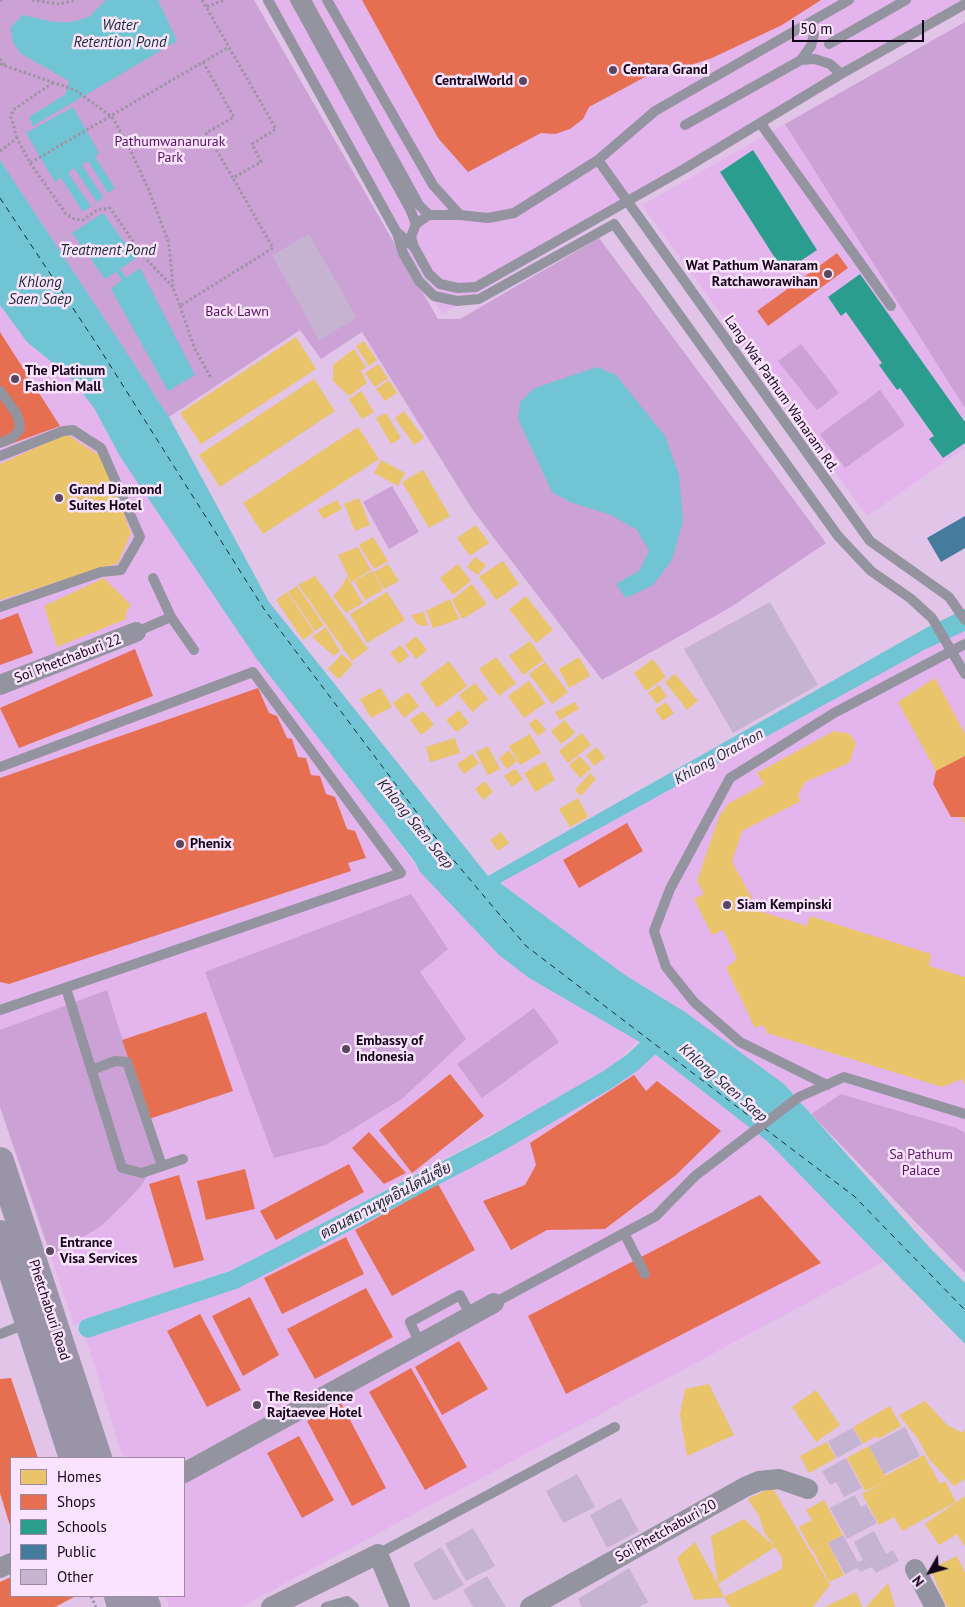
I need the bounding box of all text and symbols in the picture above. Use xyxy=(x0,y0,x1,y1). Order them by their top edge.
scale bar xyxy=(795,10,928,42)
water label: Water Retention Pond xyxy=(73,17,167,52)
text: 50 m xyxy=(800,19,833,38)
place label: Centara Grand xyxy=(623,62,708,78)
marker: Centara Grand xyxy=(607,64,619,76)
place label: CentralWorld xyxy=(435,73,513,89)
marker: CentralWorld xyxy=(517,75,529,87)
park label: Pathumwananurak Park xyxy=(114,134,226,166)
water label: Treatment Pond xyxy=(60,242,156,260)
place label: Wat Pathum Wanaram Ratchaworawihan xyxy=(686,258,818,290)
marker: Wat Pathum Wanaram Ratchaworawihan xyxy=(822,268,834,280)
water label: Khlong Saen Saep xyxy=(8,274,72,309)
park label: Back Lawn xyxy=(205,304,269,320)
street label: Lang Wat Pathum Wanaram Rd. xyxy=(721,313,841,475)
place label: The Platinum Fashion Mall xyxy=(25,363,105,396)
marker: The Platinum Fashion Mall xyxy=(9,373,21,385)
place label: Grand Diamond Suites Hotel xyxy=(69,482,162,514)
marker: Grand Diamond Suites Hotel xyxy=(53,492,65,504)
street label: Soi Phetchaburi 22 xyxy=(12,631,124,687)
water label: Khlong Orachon xyxy=(671,725,767,789)
water label: Khlong Saen Saep xyxy=(373,775,457,873)
place label: Phenix xyxy=(190,836,231,852)
marker: Phenix xyxy=(174,838,186,850)
place label: Siam Kempinski xyxy=(737,897,832,913)
marker: Siam Kempinski xyxy=(721,899,733,911)
place label: Embassy of Indonesia xyxy=(356,1033,423,1066)
water label: Khlong Saen Saep xyxy=(675,1040,771,1126)
marker: Embassy of Indonesia xyxy=(340,1043,352,1055)
park label: Sa Pathum Palace xyxy=(889,1147,953,1180)
water label: ตอนสถานทูตอินโดนีเซีย xyxy=(317,1159,455,1243)
place label: Entrance Visa Services xyxy=(60,1235,137,1268)
marker: Entrance Visa Services xyxy=(44,1245,56,1257)
street label: Phetchaburi Road xyxy=(25,1257,73,1363)
place label: The Residence Rajtaevee Hotel xyxy=(267,1389,362,1421)
marker: The Residence Rajtaevee Hotel xyxy=(251,1399,263,1411)
legend xyxy=(10,1457,185,1597)
text: Homes xyxy=(57,1467,101,1486)
text: Shops xyxy=(57,1492,96,1511)
street label: Soi Phetchaburi 20 xyxy=(612,1496,720,1566)
text: Schools xyxy=(57,1517,107,1536)
text: Public xyxy=(57,1542,96,1561)
north arrow xyxy=(905,1547,955,1597)
text: Other xyxy=(57,1567,93,1586)
text: N xyxy=(908,1572,928,1590)

